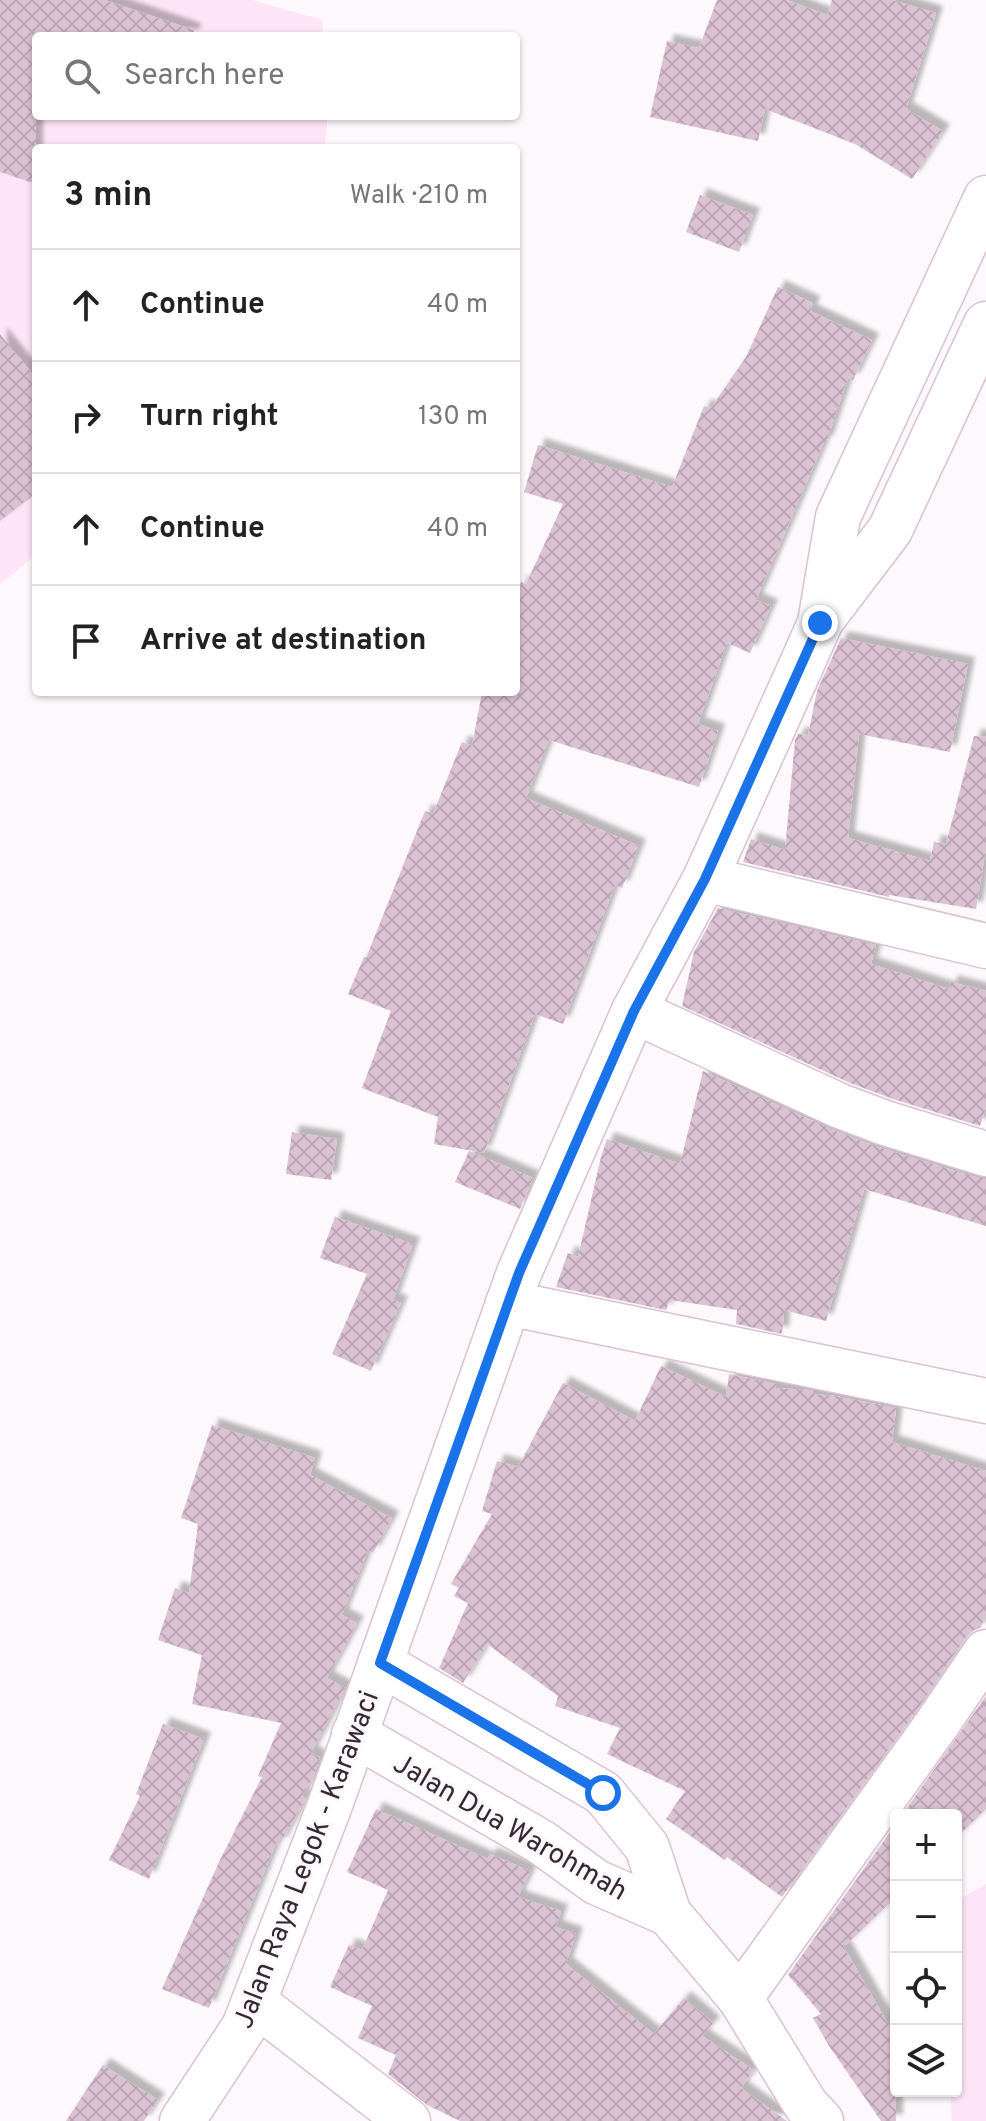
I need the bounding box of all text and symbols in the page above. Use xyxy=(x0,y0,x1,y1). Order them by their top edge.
search box xyxy=(32,32,520,120)
icon: search xyxy=(60,54,104,98)
text: Search here xyxy=(124,58,284,95)
text: 3 min xyxy=(64,175,152,218)
text: Walk · 210 m xyxy=(350,180,488,213)
icon: ahead xyxy=(64,283,108,327)
text: Continue xyxy=(140,287,265,324)
text: 40 m xyxy=(427,289,488,322)
icon: right xyxy=(64,395,108,439)
text: Turn right xyxy=(140,399,278,436)
text: 130 m xyxy=(418,401,488,434)
icon: ahead xyxy=(64,507,108,551)
text: Continue xyxy=(140,511,265,548)
text: 40 m xyxy=(427,513,488,546)
route end xyxy=(802,605,838,641)
icon: arrive xyxy=(64,619,108,663)
text: Arrive at destination xyxy=(140,623,426,660)
street label: Jalan Raya Legok - Karawaci xyxy=(227,1686,389,2034)
street label: Jalan Dua Warohmah xyxy=(386,1747,633,1910)
route start xyxy=(585,1775,621,1811)
map controls xyxy=(890,1809,962,2097)
button: + xyxy=(890,1809,962,1881)
button: − xyxy=(890,1881,962,1953)
button: locate xyxy=(890,1953,962,2025)
button: layers xyxy=(890,2025,962,2097)

